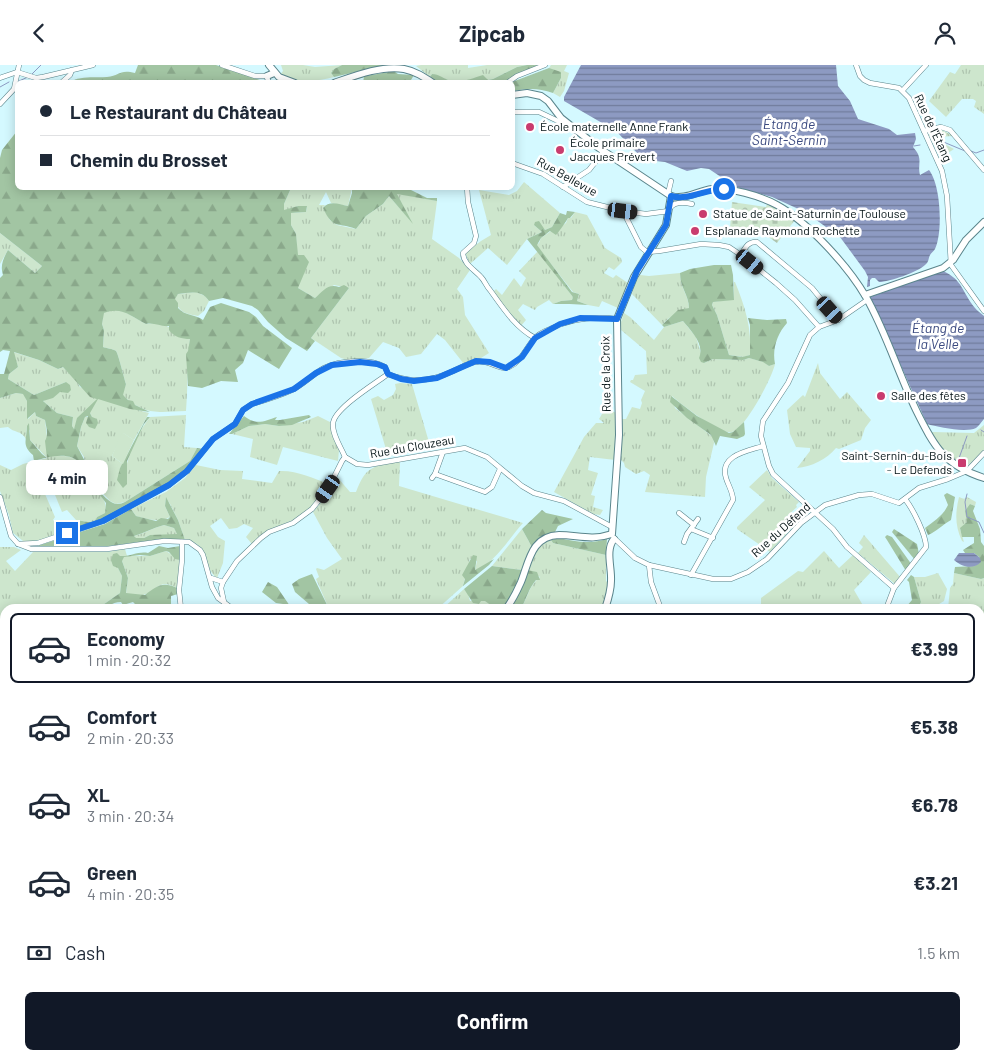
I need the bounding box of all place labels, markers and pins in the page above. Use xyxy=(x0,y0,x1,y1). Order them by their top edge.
place label: École maternelle Anne Frank xyxy=(540,119,688,133)
marker: École maternelle Anne Frank xyxy=(524,121,536,133)
place label: École primaire Jacques Prévert xyxy=(570,135,655,163)
marker: École primaire Jacques Prévert xyxy=(554,144,566,156)
place label: Statue de Saint-Saturnin de Toulouse xyxy=(713,206,906,220)
marker: Statue de Saint-Saturnin de Toulouse xyxy=(697,208,709,220)
place label: Esplanade Raymond Rochette xyxy=(705,223,860,237)
marker: Esplanade Raymond Rochette xyxy=(689,225,701,237)
place label: Salle des fêtes xyxy=(891,388,966,402)
marker: Salle des fêtes xyxy=(875,390,887,402)
place label: Saint-Sernin-du-Bois - Le Defends xyxy=(841,448,952,476)
marker: Saint-Sernin-du-Bois - Le Defends xyxy=(956,457,968,469)

